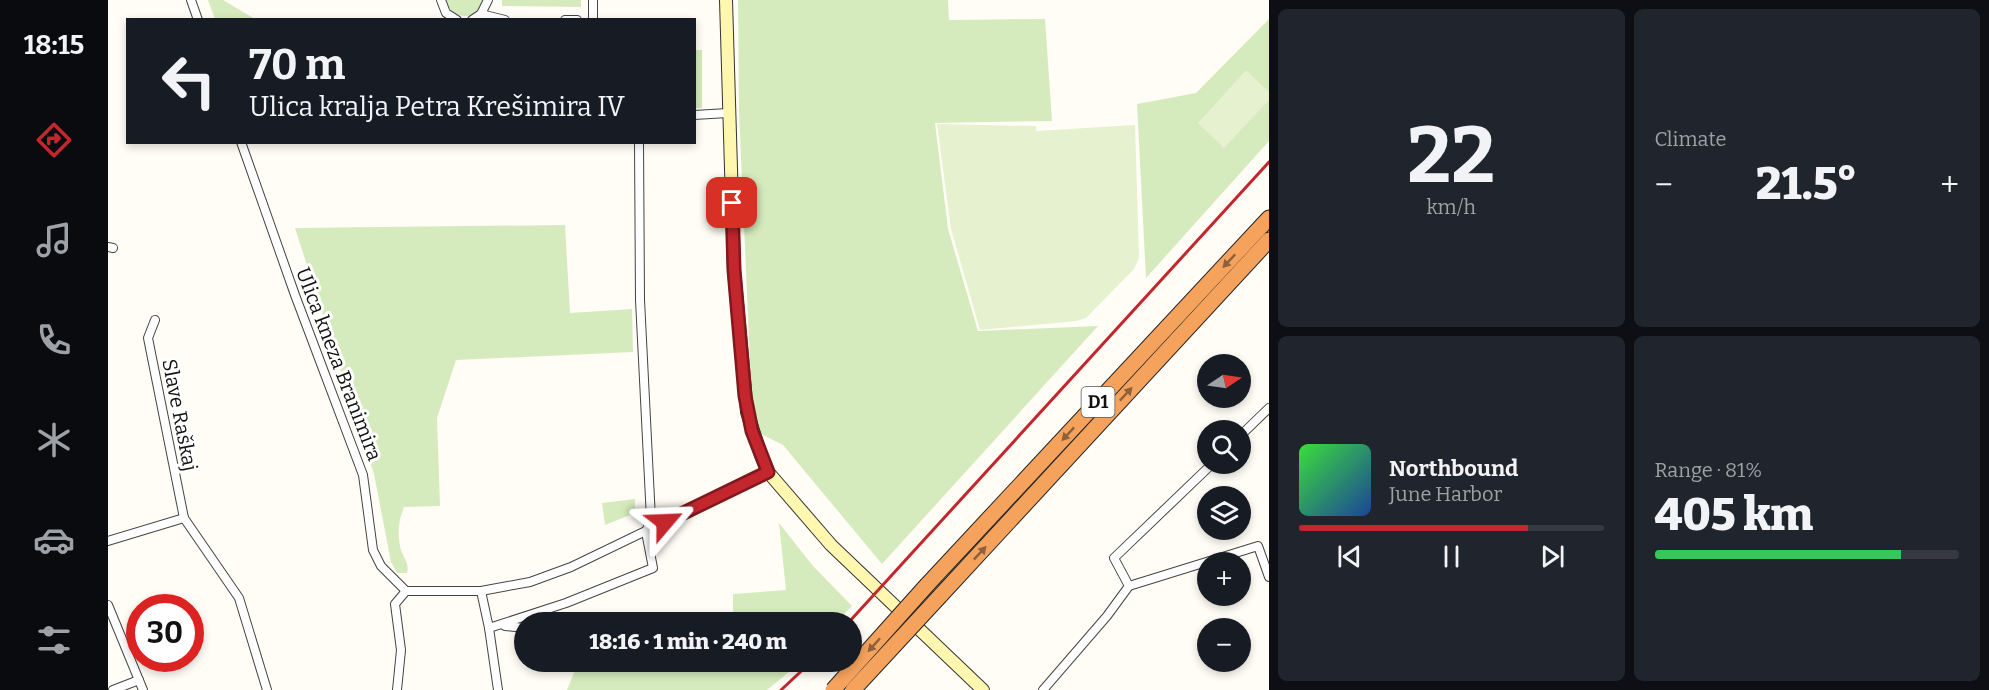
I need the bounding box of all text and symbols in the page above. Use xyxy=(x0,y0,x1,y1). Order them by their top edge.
text: 18:15 xyxy=(24,29,84,61)
text: 70 m xyxy=(249,40,345,90)
icon: left xyxy=(150,42,228,120)
text: Ulica kralja Petra Krešimira IV xyxy=(249,91,625,123)
text: 22 xyxy=(1407,109,1495,203)
icon: directions xyxy=(33,119,75,161)
text: Climate xyxy=(1655,127,1726,151)
text: 21.5° xyxy=(1756,157,1857,211)
text: − xyxy=(1655,165,1673,205)
text: + xyxy=(1940,165,1959,205)
pin xyxy=(706,177,757,228)
icon: arrive xyxy=(715,186,748,219)
text: km/h xyxy=(1427,195,1476,219)
icon: music xyxy=(33,219,75,261)
one-way arrow xyxy=(1222,253,1236,268)
street label: Ulica kneza Branimira xyxy=(291,264,387,464)
icon: phone xyxy=(33,319,75,361)
north arrow xyxy=(1197,354,1251,408)
map controls xyxy=(1197,354,1251,672)
street label: Slave Raškaj xyxy=(156,357,203,473)
road number: D1 xyxy=(1082,387,1114,417)
one-way arrow xyxy=(1119,387,1133,402)
icon: climate xyxy=(33,419,75,461)
button: search xyxy=(1197,420,1251,474)
one-way arrow xyxy=(1062,426,1075,441)
text: Northbound xyxy=(1389,455,1518,482)
text: Range · 81% xyxy=(1655,458,1762,482)
text: June Harbor xyxy=(1389,482,1502,506)
button: layers xyxy=(1197,486,1251,540)
text: 405 km xyxy=(1655,488,1813,542)
position arrow xyxy=(633,490,697,554)
icon: car xyxy=(33,519,75,561)
icon: previous xyxy=(1333,540,1366,573)
icon: pause xyxy=(1435,540,1468,573)
icon: next xyxy=(1536,540,1569,573)
one-way arrow xyxy=(973,546,986,561)
button: + xyxy=(1197,552,1251,606)
speed limit sign: 30 xyxy=(126,594,204,672)
button: − xyxy=(1197,618,1251,672)
icon: filters xyxy=(33,619,75,661)
text: 18:16 · 1 min · 240 m xyxy=(589,628,787,655)
one-way arrow xyxy=(867,637,881,652)

